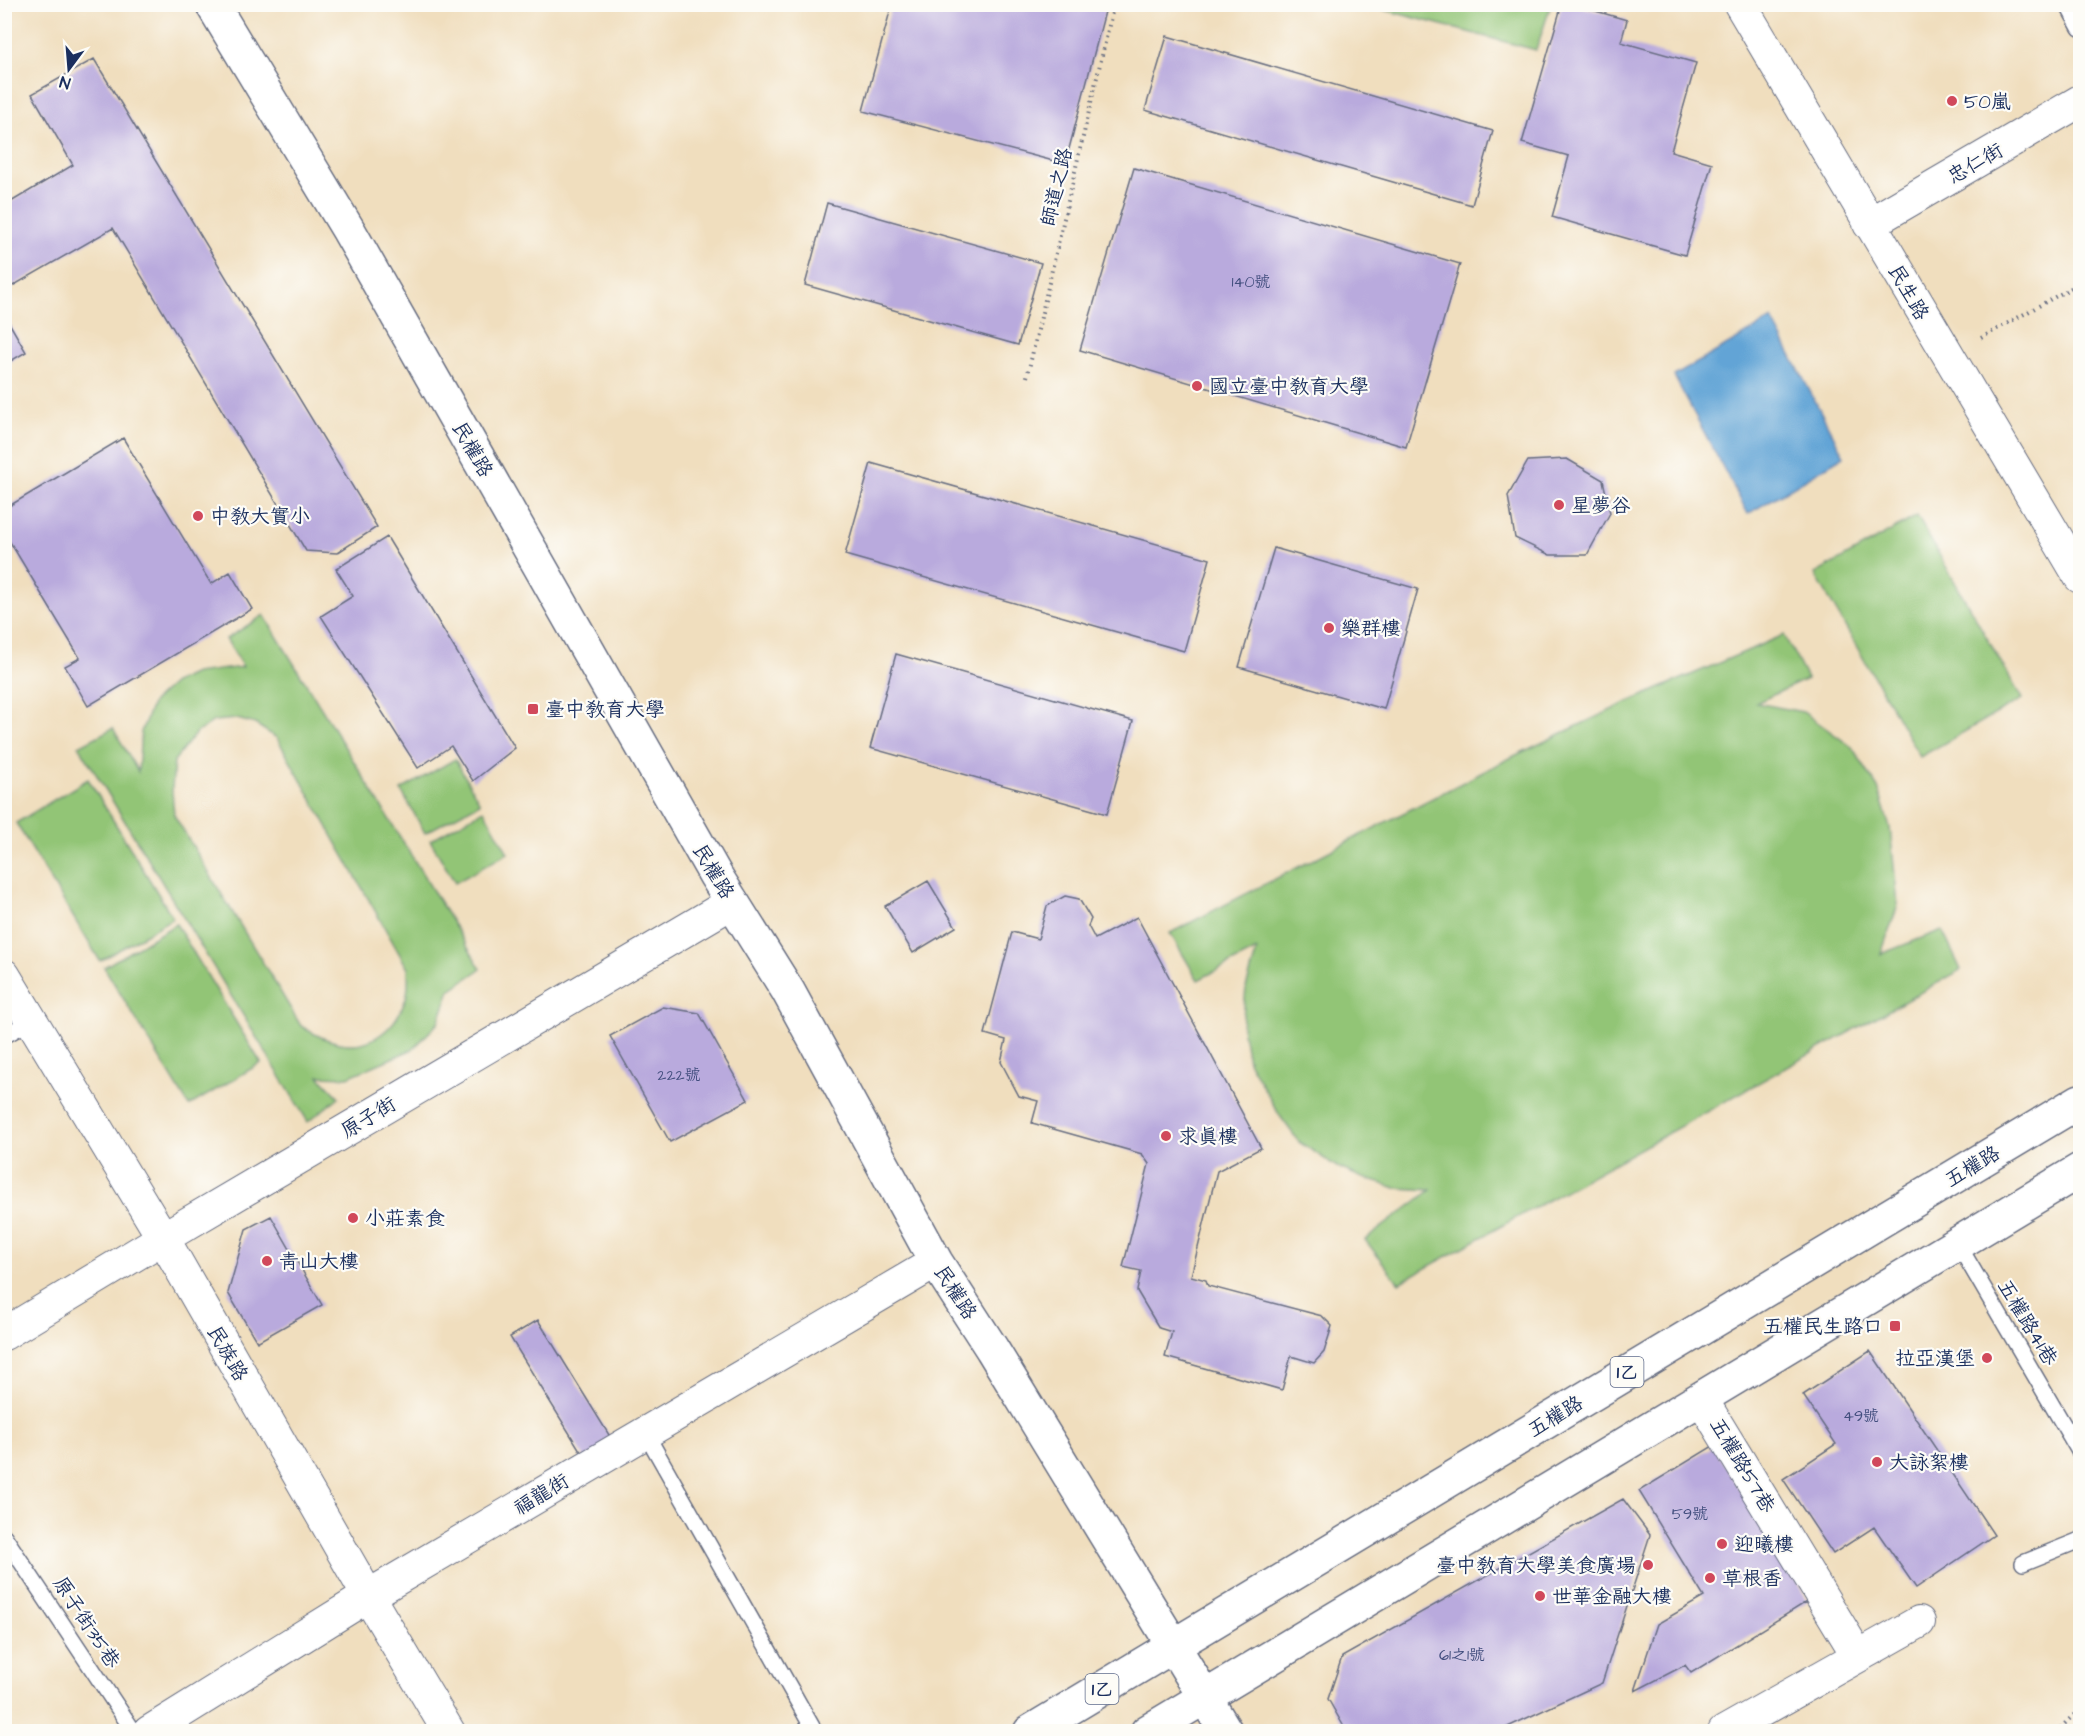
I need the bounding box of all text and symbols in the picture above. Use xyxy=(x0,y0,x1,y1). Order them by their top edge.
north arrow xyxy=(39,39,99,99)
text: N xyxy=(57,71,73,94)
place label: 50嵐 xyxy=(1964,88,2011,116)
marker: 50嵐 xyxy=(1945,94,1959,108)
street label: 忠仁街 xyxy=(1943,137,2008,191)
street label: 師道之路 xyxy=(1034,144,1080,229)
street label: 民生路 xyxy=(1881,260,1936,326)
house number: 140號 xyxy=(1231,271,1271,293)
place label: 國立臺中教育大學 xyxy=(1209,373,1369,401)
marker: 國立臺中教育大學 xyxy=(1190,379,1204,393)
street label: 民權路 xyxy=(445,417,500,483)
place label: 星夢谷 xyxy=(1571,492,1631,520)
marker: 星夢谷 xyxy=(1552,498,1566,512)
place label: 中教大實小 xyxy=(210,503,310,531)
marker: 中教大實小 xyxy=(191,509,205,523)
place label: 樂群樓 xyxy=(1341,615,1401,643)
marker: 樂群樓 xyxy=(1322,621,1336,635)
place label: 臺中教育大學 xyxy=(545,696,665,724)
marker: 臺中教育大學 xyxy=(526,702,540,716)
street label: 民權路 xyxy=(686,839,741,905)
house number: 222號 xyxy=(657,1064,701,1086)
street label: 原子街 xyxy=(336,1090,401,1145)
place label: 求真樓 xyxy=(1178,1123,1238,1151)
marker: 求真樓 xyxy=(1159,1129,1173,1143)
street label: 五權路 xyxy=(1940,1139,2006,1194)
place label: 小莊素食 xyxy=(365,1205,445,1233)
marker: 小莊素食 xyxy=(346,1211,360,1225)
place label: 青山大樓 xyxy=(279,1248,359,1276)
marker: 青山大樓 xyxy=(260,1254,274,1268)
street label: 民權路 xyxy=(927,1260,984,1326)
street label: 五權路41巷 xyxy=(1990,1274,2064,1372)
place label: 五權民生路口 xyxy=(1763,1313,1883,1341)
marker: 五權民生路口 xyxy=(1888,1319,1902,1333)
street label: 民族路 xyxy=(200,1321,255,1387)
place label: 拉亞漢堡 xyxy=(1895,1345,1975,1373)
marker: 拉亞漢堡 xyxy=(1980,1351,1994,1365)
road number: 1乙 xyxy=(1610,1357,1644,1387)
street label: 五權路 xyxy=(1523,1389,1589,1444)
house number: 49號 xyxy=(1843,1405,1879,1427)
street label: 五權路57巷 xyxy=(1703,1413,1782,1519)
place label: 大詠絮樓 xyxy=(1889,1449,1969,1477)
marker: 大詠絮樓 xyxy=(1870,1455,1884,1469)
street label: 福龍街 xyxy=(509,1467,574,1522)
house number: 59號 xyxy=(1672,1503,1708,1525)
place label: 迎曦樓 xyxy=(1734,1531,1794,1559)
marker: 迎曦樓 xyxy=(1715,1537,1729,1551)
place label: 臺中教育大學美食廣場 xyxy=(1436,1552,1636,1580)
marker: 臺中教育大學美食廣場 xyxy=(1641,1558,1655,1572)
place label: 草根香 xyxy=(1722,1565,1782,1593)
street label: 原子街35巷 xyxy=(46,1571,127,1675)
marker: 草根香 xyxy=(1703,1571,1717,1585)
place label: 世華金融大樓 xyxy=(1552,1583,1672,1611)
marker: 世華金融大樓 xyxy=(1533,1589,1547,1603)
house number: 61之1號 xyxy=(1439,1644,1485,1666)
road number: 1乙 xyxy=(1086,1674,1118,1704)

